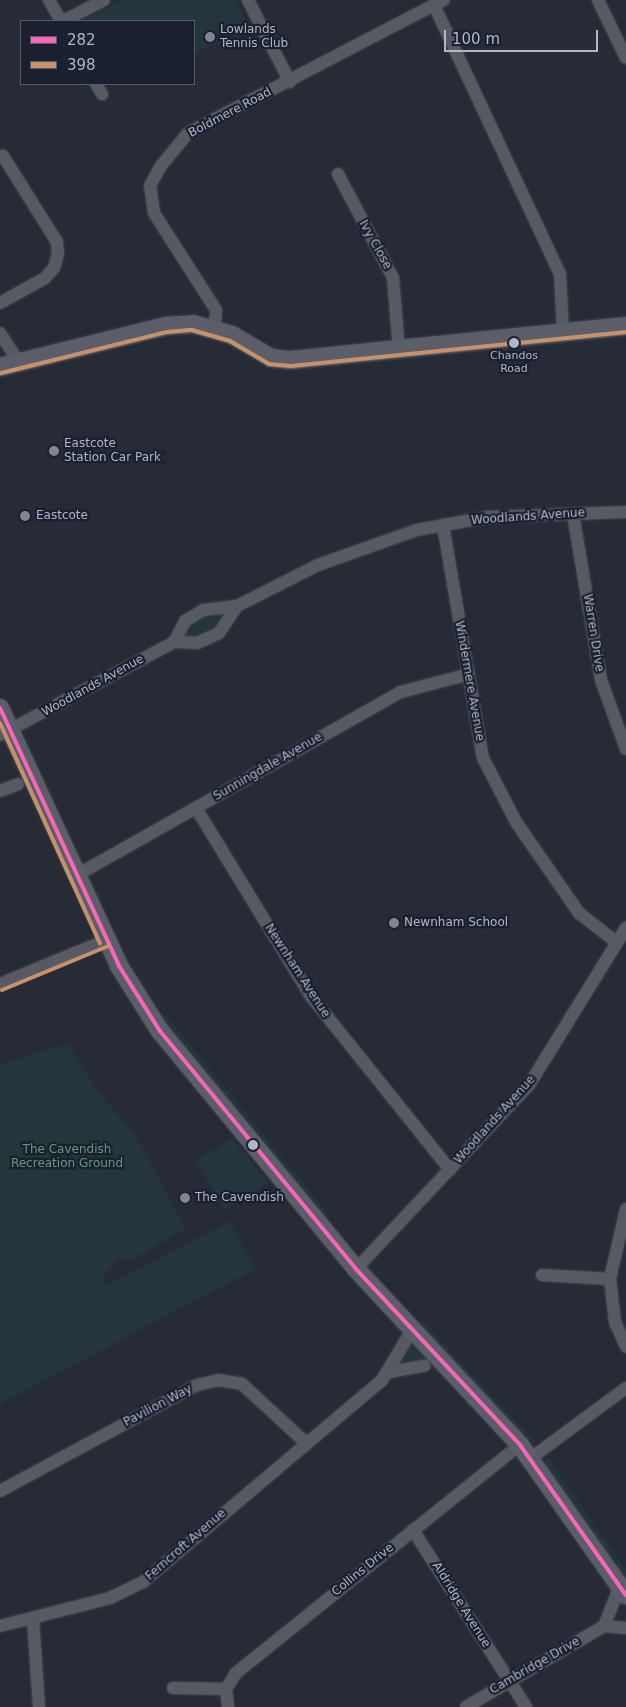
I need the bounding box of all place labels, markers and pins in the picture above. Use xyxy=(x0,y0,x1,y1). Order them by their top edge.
place label: Lowlands Tennis Club xyxy=(220,23,288,51)
marker: Lowlands Tennis Club xyxy=(204,31,216,43)
marker: Chandos Road xyxy=(509,338,519,348)
place label: Chandos Road xyxy=(490,350,538,376)
place label: Eastcote Station Car Park xyxy=(64,437,161,465)
marker: Eastcote Station Car Park xyxy=(48,445,60,457)
marker: Eastcote xyxy=(18,509,32,523)
place label: Eastcote xyxy=(36,509,88,523)
place label: Newnham School xyxy=(404,916,508,930)
marker: Newnham School xyxy=(388,917,400,929)
unlabelled marker xyxy=(248,1140,258,1150)
place label: The Cavendish xyxy=(195,1191,284,1205)
marker: The Cavendish xyxy=(179,1192,191,1204)

